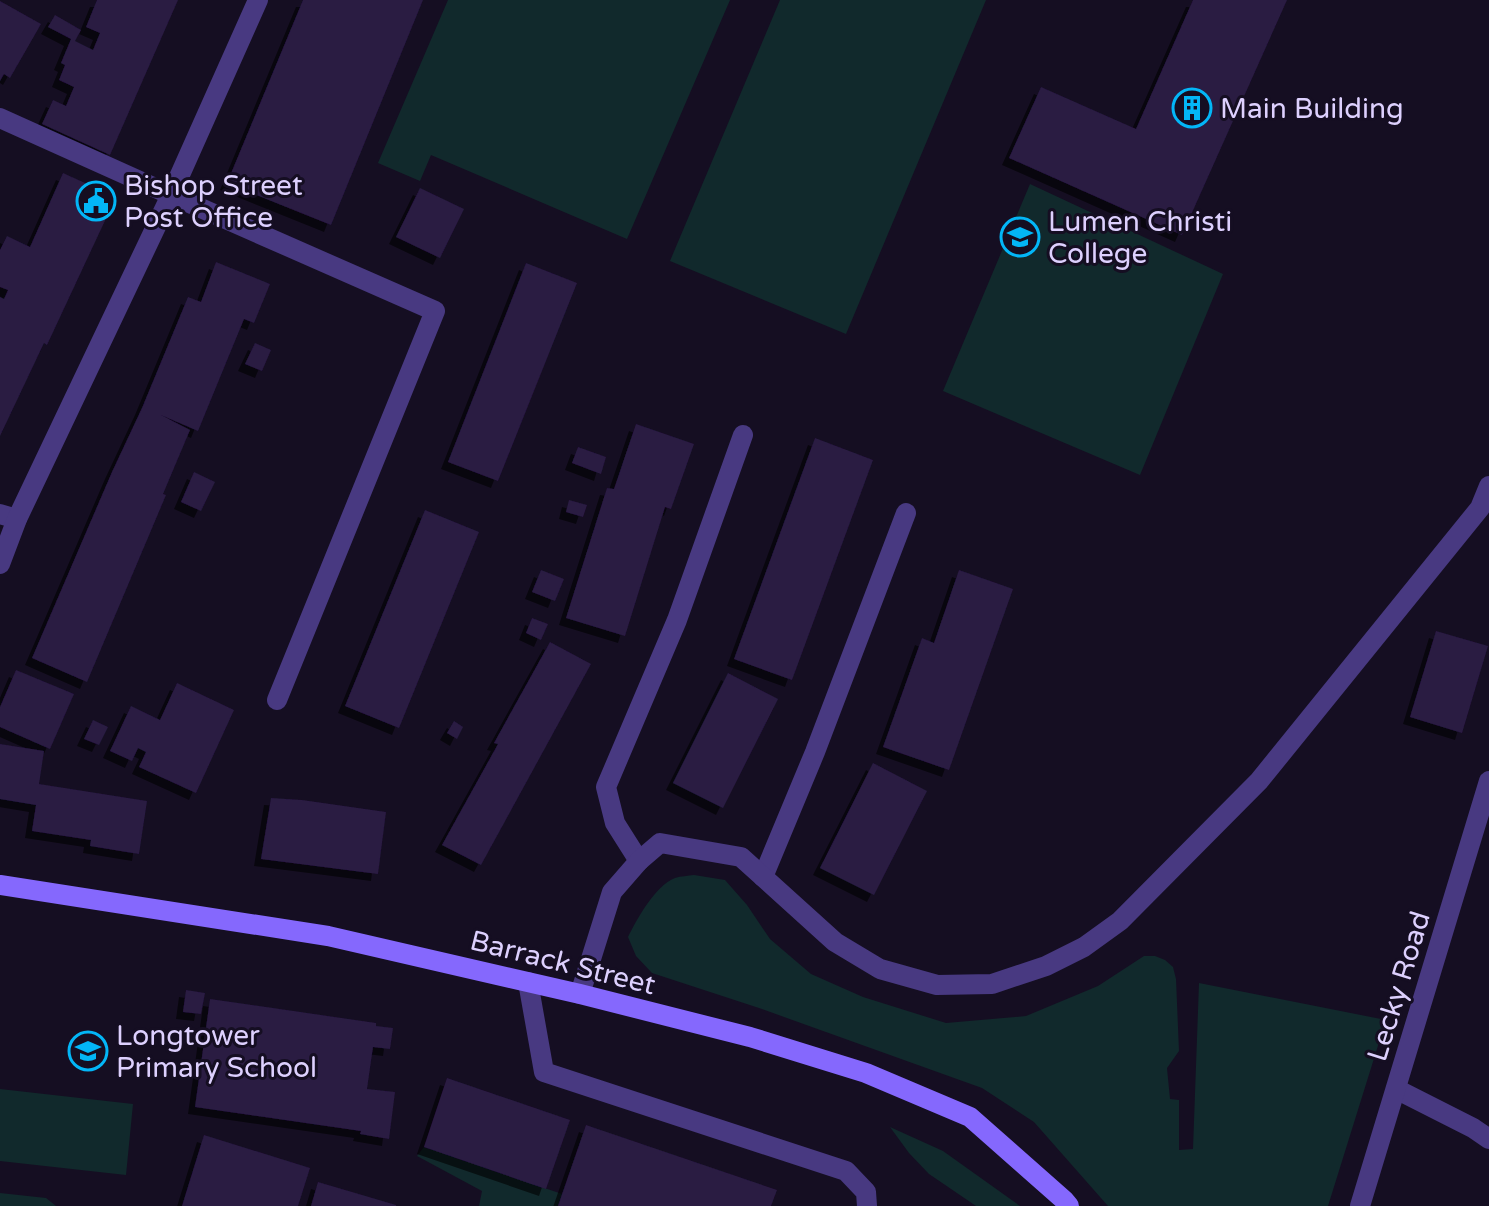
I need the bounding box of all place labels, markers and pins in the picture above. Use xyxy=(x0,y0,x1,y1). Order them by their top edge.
building icon: Main Building xyxy=(1171,87,1213,129)
place label: Main Building xyxy=(1220,92,1404,126)
place label: Bishop Street Post Office xyxy=(124,169,303,235)
public building icon: Bishop Street Post Office xyxy=(75,180,117,222)
place label: Lumen Christi College xyxy=(1048,205,1232,271)
school or university icon: Lumen Christi College xyxy=(999,216,1041,258)
place label: Longtower Primary School xyxy=(116,1019,317,1085)
school or university icon: Longtower Primary School xyxy=(67,1030,109,1072)

